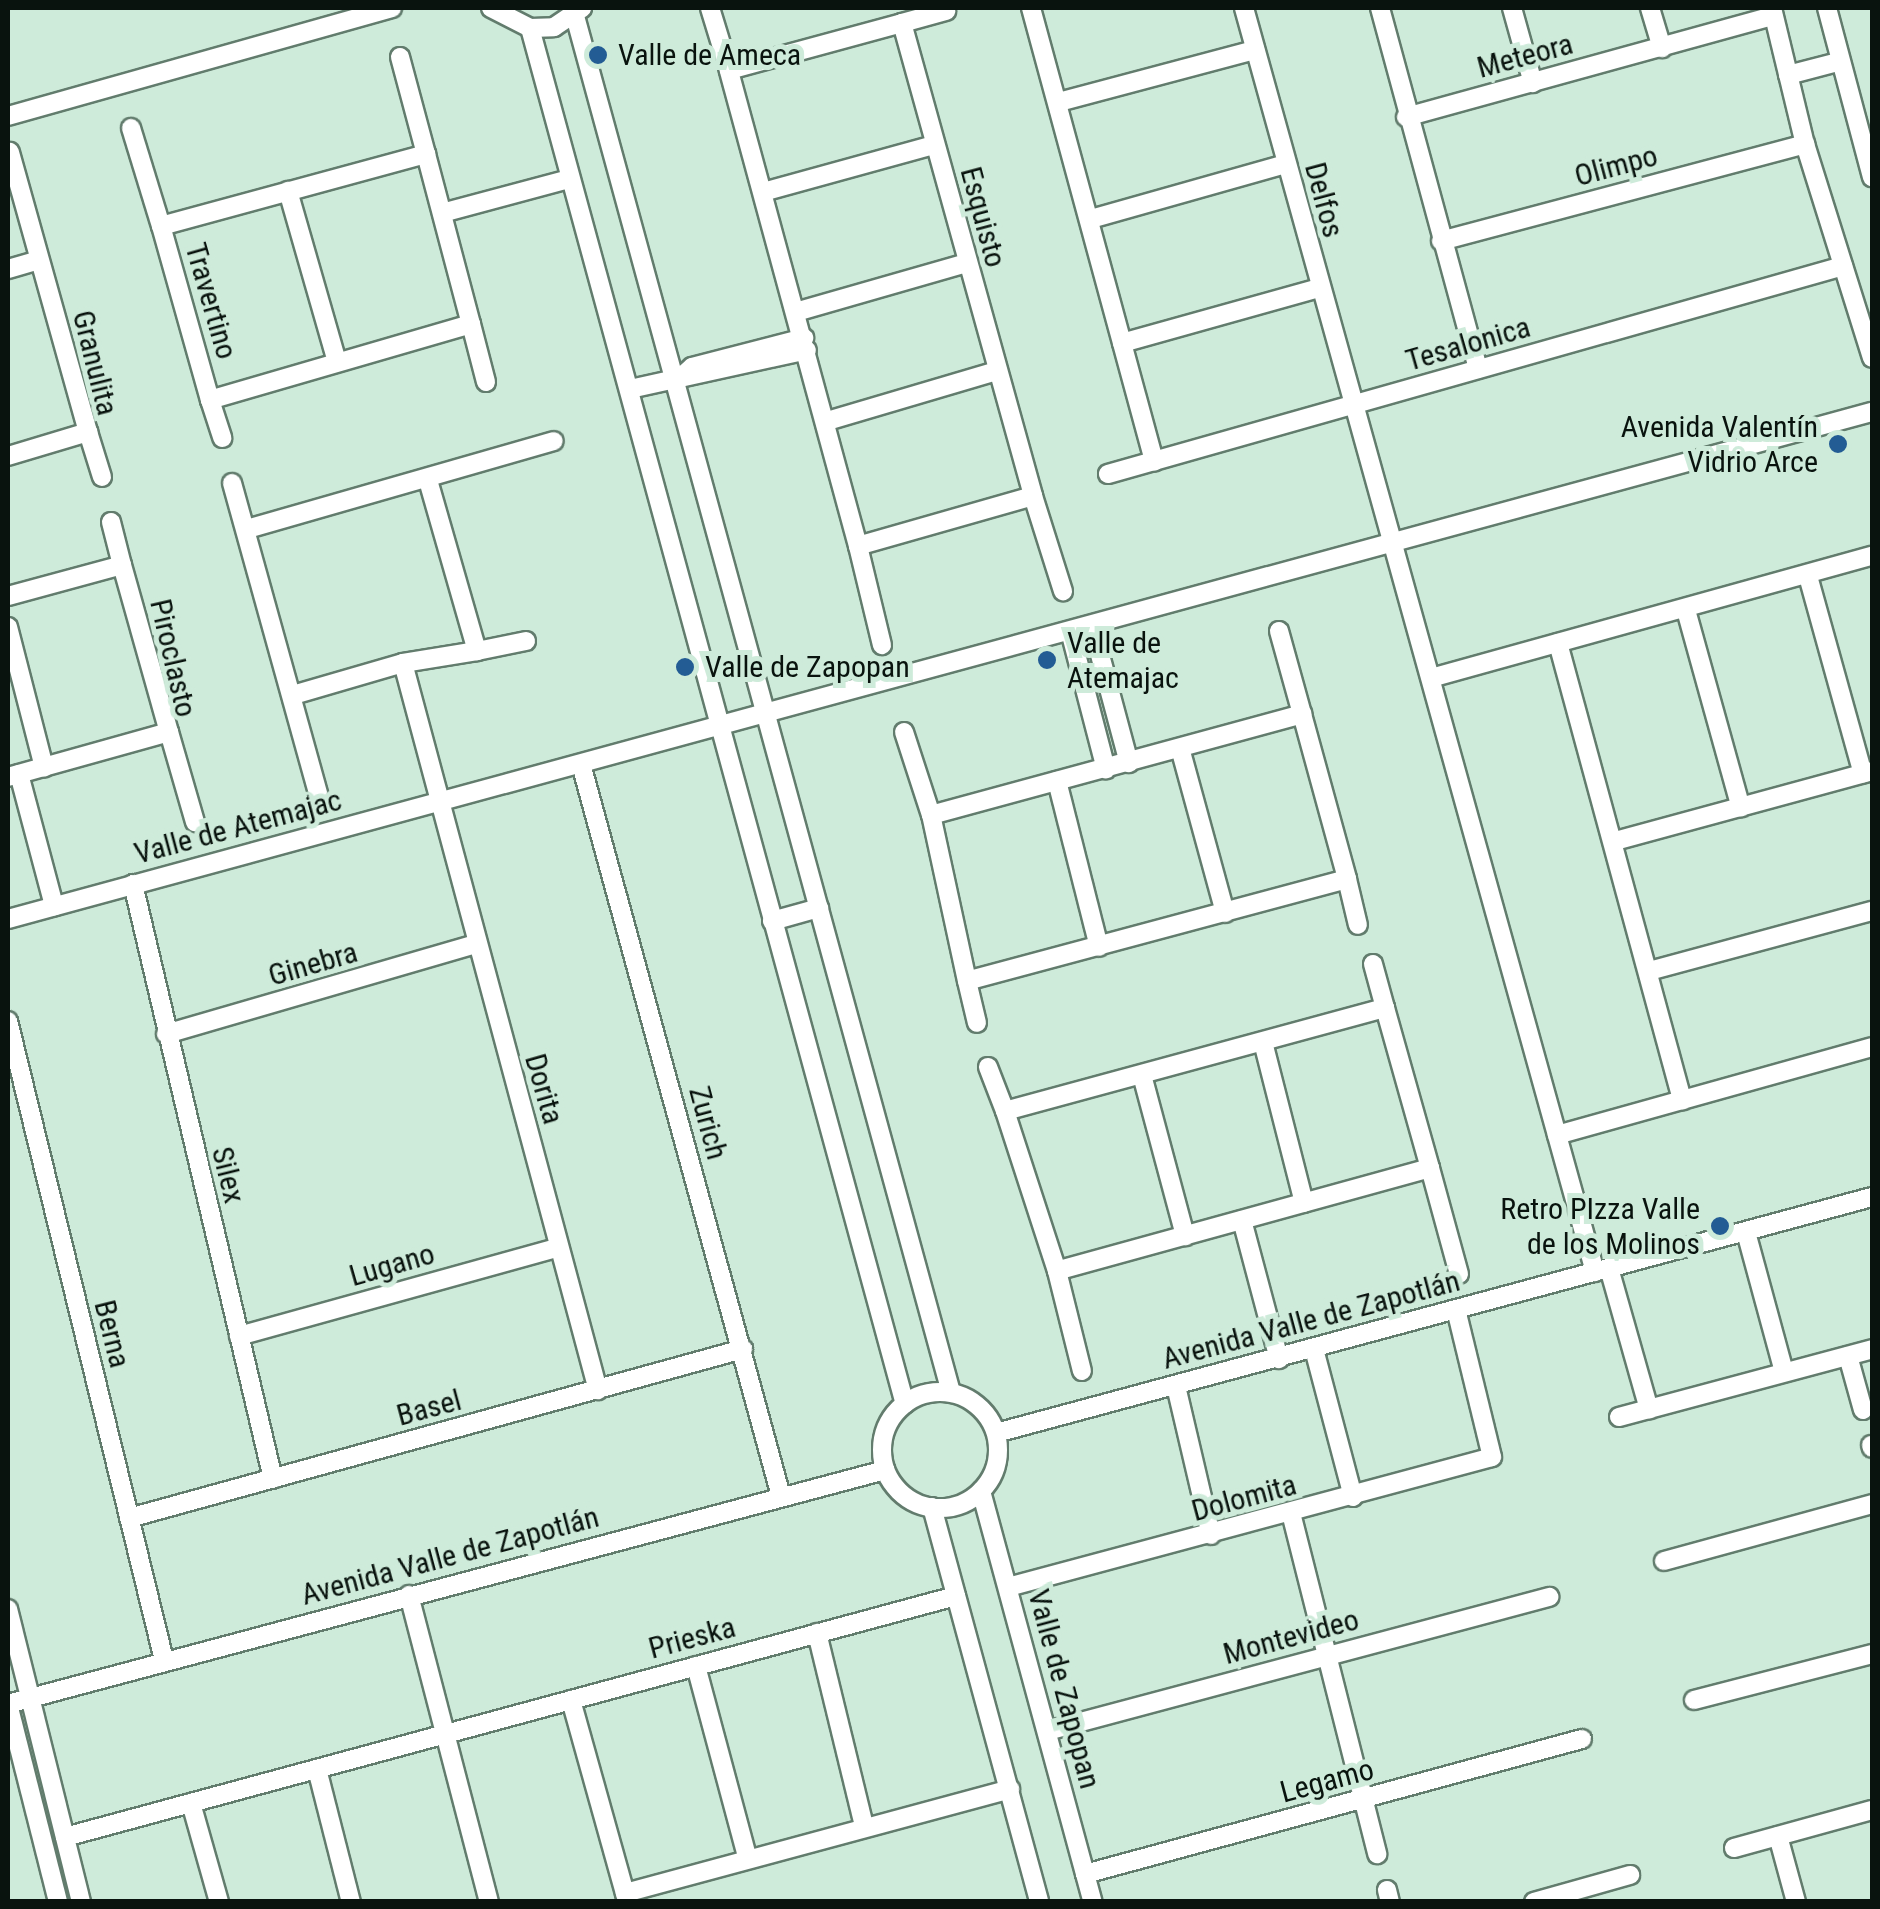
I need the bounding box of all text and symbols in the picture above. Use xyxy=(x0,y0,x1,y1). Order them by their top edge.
street label: Meteora xyxy=(1473,26,1577,86)
place label: Valle de Ameca xyxy=(618,37,801,73)
marker: Valle de Ameca xyxy=(587,44,609,66)
street label: Olimpo xyxy=(1571,138,1661,194)
street label: Delfos xyxy=(1297,158,1351,242)
street label: Esquisto xyxy=(952,163,1014,271)
street label: Travertino xyxy=(177,239,245,363)
street label: Granulita xyxy=(65,307,125,419)
street label: Tesalonica xyxy=(1402,309,1534,379)
place label: Avenida Valentín Vidrio Arce xyxy=(1621,409,1818,480)
marker: Avenida Valentín Vidrio Arce xyxy=(1827,433,1849,455)
street label: Piroclasto xyxy=(142,596,204,720)
place label: Valle de Atemajac xyxy=(1067,625,1179,696)
place label: Valle de Zapopan xyxy=(705,649,910,685)
marker: Valle de Atemajac xyxy=(1036,649,1058,671)
marker: Valle de Zapopan xyxy=(674,656,696,678)
street label: Valle de Atemajac xyxy=(130,782,346,872)
street label: Ginebra xyxy=(264,934,362,994)
street label: Dorita xyxy=(517,1050,571,1128)
street label: Zurich xyxy=(681,1082,735,1164)
street label: Silex xyxy=(204,1143,252,1207)
place label: Retro PIzza Valle de los Molinos xyxy=(1500,1191,1700,1262)
marker: Retro PIzza Valle de los Molinos xyxy=(1709,1215,1731,1237)
street label: Lugano xyxy=(345,1236,439,1294)
street label: Avenida Valle de Zapotlán xyxy=(1158,1263,1464,1377)
street label: Berna xyxy=(86,1296,138,1372)
street label: Basel xyxy=(393,1382,465,1434)
street label: Dolomita xyxy=(1188,1467,1300,1529)
street label: Avenida Valle de Zapotlán xyxy=(297,1499,603,1613)
street label: Valle de Zapopan xyxy=(1020,1585,1108,1793)
street label: Montevideo xyxy=(1219,1602,1363,1672)
street label: Prieska xyxy=(645,1609,739,1667)
street label: Legamo xyxy=(1276,1751,1378,1811)

